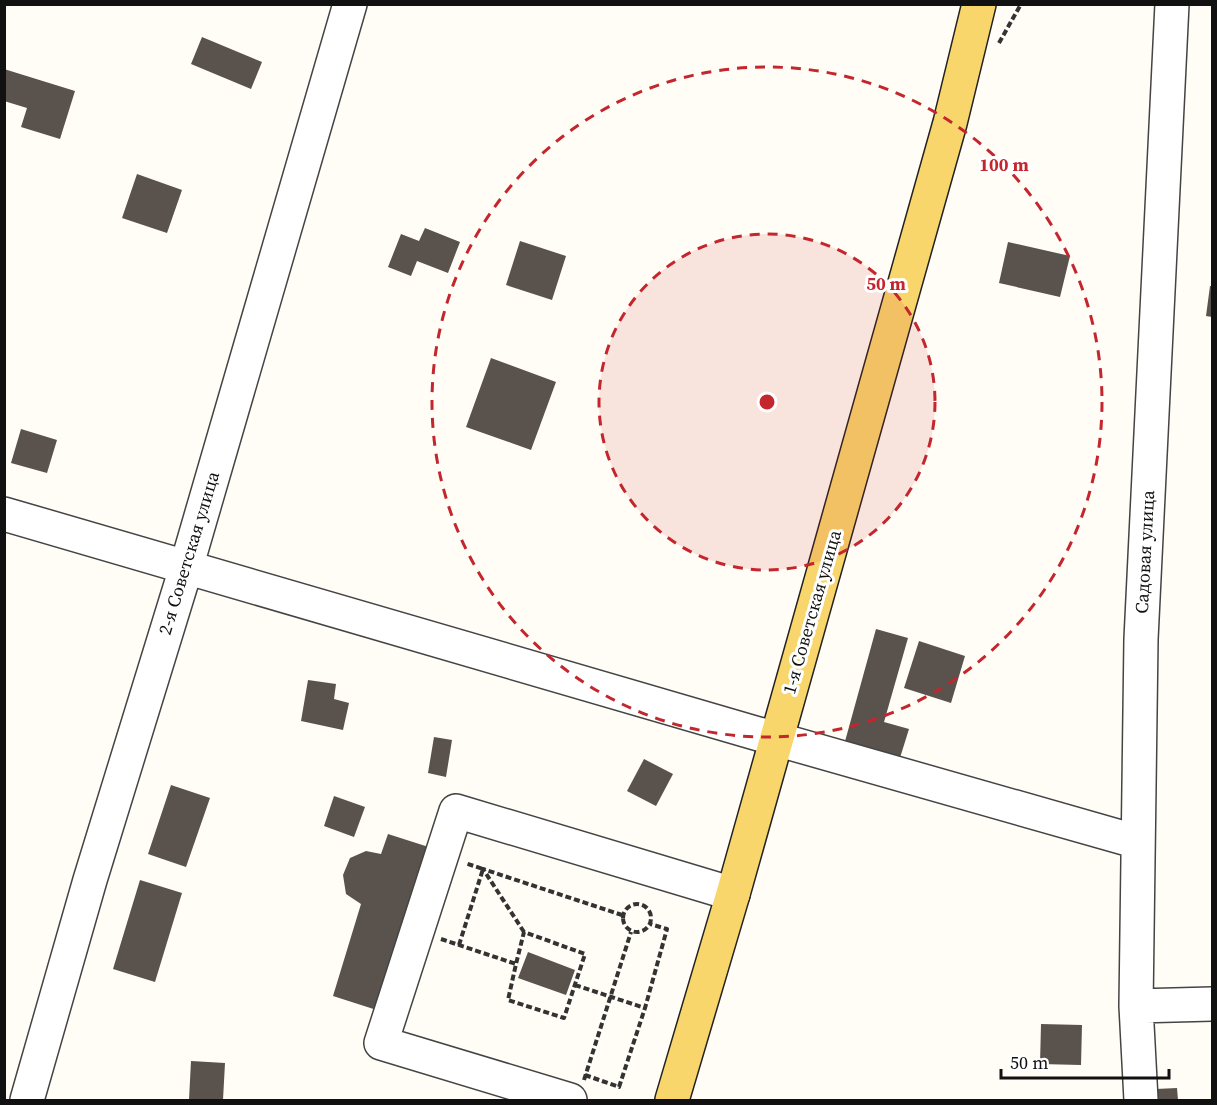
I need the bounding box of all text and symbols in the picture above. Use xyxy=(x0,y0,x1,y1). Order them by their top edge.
text: 100 m xyxy=(979,152,1029,177)
text: 50 m xyxy=(866,271,906,296)
centre of rings xyxy=(757,392,777,412)
street label: 2-я Советская улица xyxy=(152,467,226,638)
street label: Садовая улица xyxy=(1129,489,1160,614)
street label: 1-я Советская улица xyxy=(776,526,847,697)
scale bar xyxy=(1001,1042,1169,1080)
text: 50 m xyxy=(1010,1050,1048,1075)

